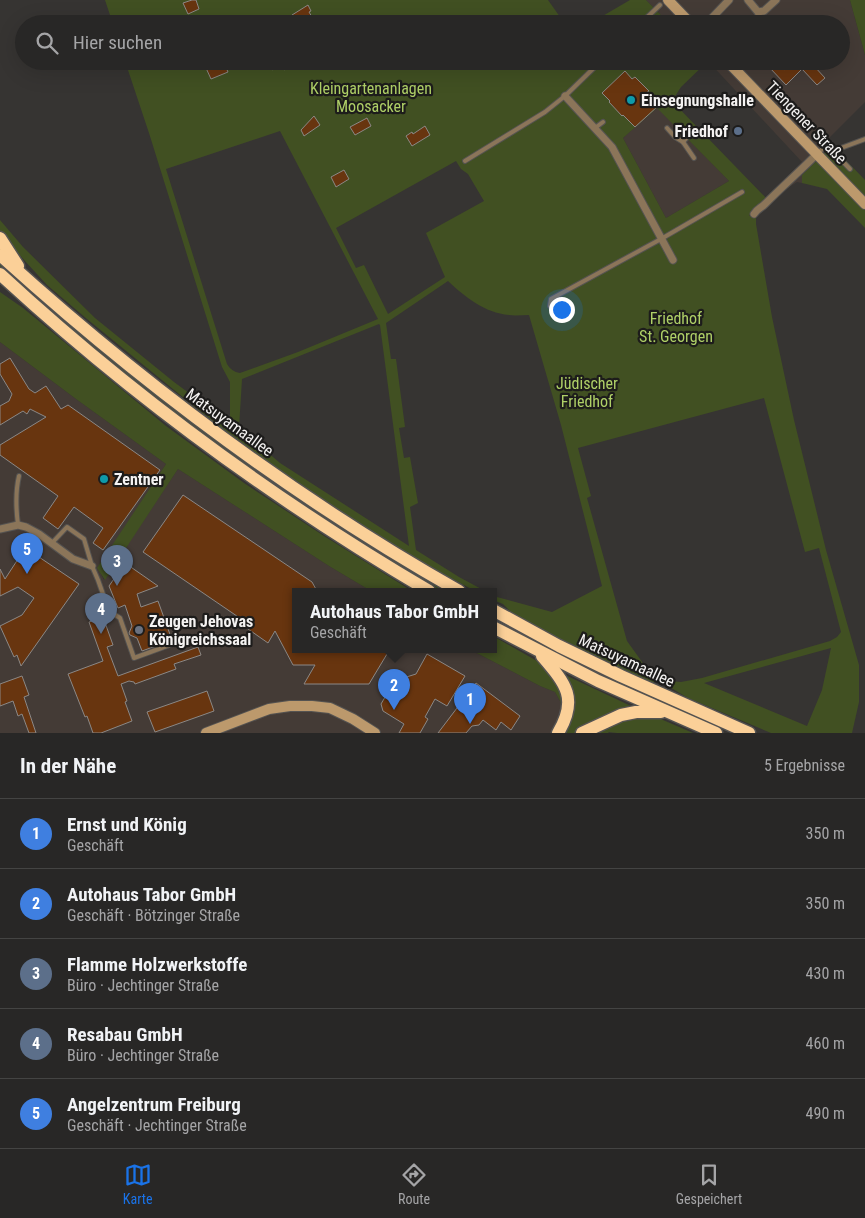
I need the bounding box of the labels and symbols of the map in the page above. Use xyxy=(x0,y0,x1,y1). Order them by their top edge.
street label: Tiengener Straße xyxy=(762,77,851,168)
park label: Kleingartenanlagen Moosacker xyxy=(310,79,432,116)
place label: Einsegnungshalle xyxy=(641,91,754,110)
marker: Einsegnungshalle xyxy=(625,94,637,106)
place label: Friedhof xyxy=(675,122,729,141)
marker: Friedhof xyxy=(732,125,744,137)
your location xyxy=(549,297,575,323)
park label: Friedhof St. Georgen xyxy=(639,309,713,346)
park label: Jüdischer Friedhof xyxy=(556,374,618,411)
street label: Matsuyamaallee xyxy=(182,384,277,460)
place label: Zentner xyxy=(114,470,164,489)
marker: Zentner xyxy=(98,473,110,485)
pin: 5 xyxy=(11,533,43,574)
pin: 3 xyxy=(101,545,133,586)
pin: 4 xyxy=(85,593,117,634)
place label: Zeugen Jehovas Königreichssaal xyxy=(149,612,253,649)
marker: Zeugen Jehovas Königreichssaal xyxy=(133,624,145,636)
street label: Matsuyamaallee xyxy=(576,630,678,691)
pin: 2 xyxy=(378,669,410,710)
pin: 1 xyxy=(454,683,486,724)

